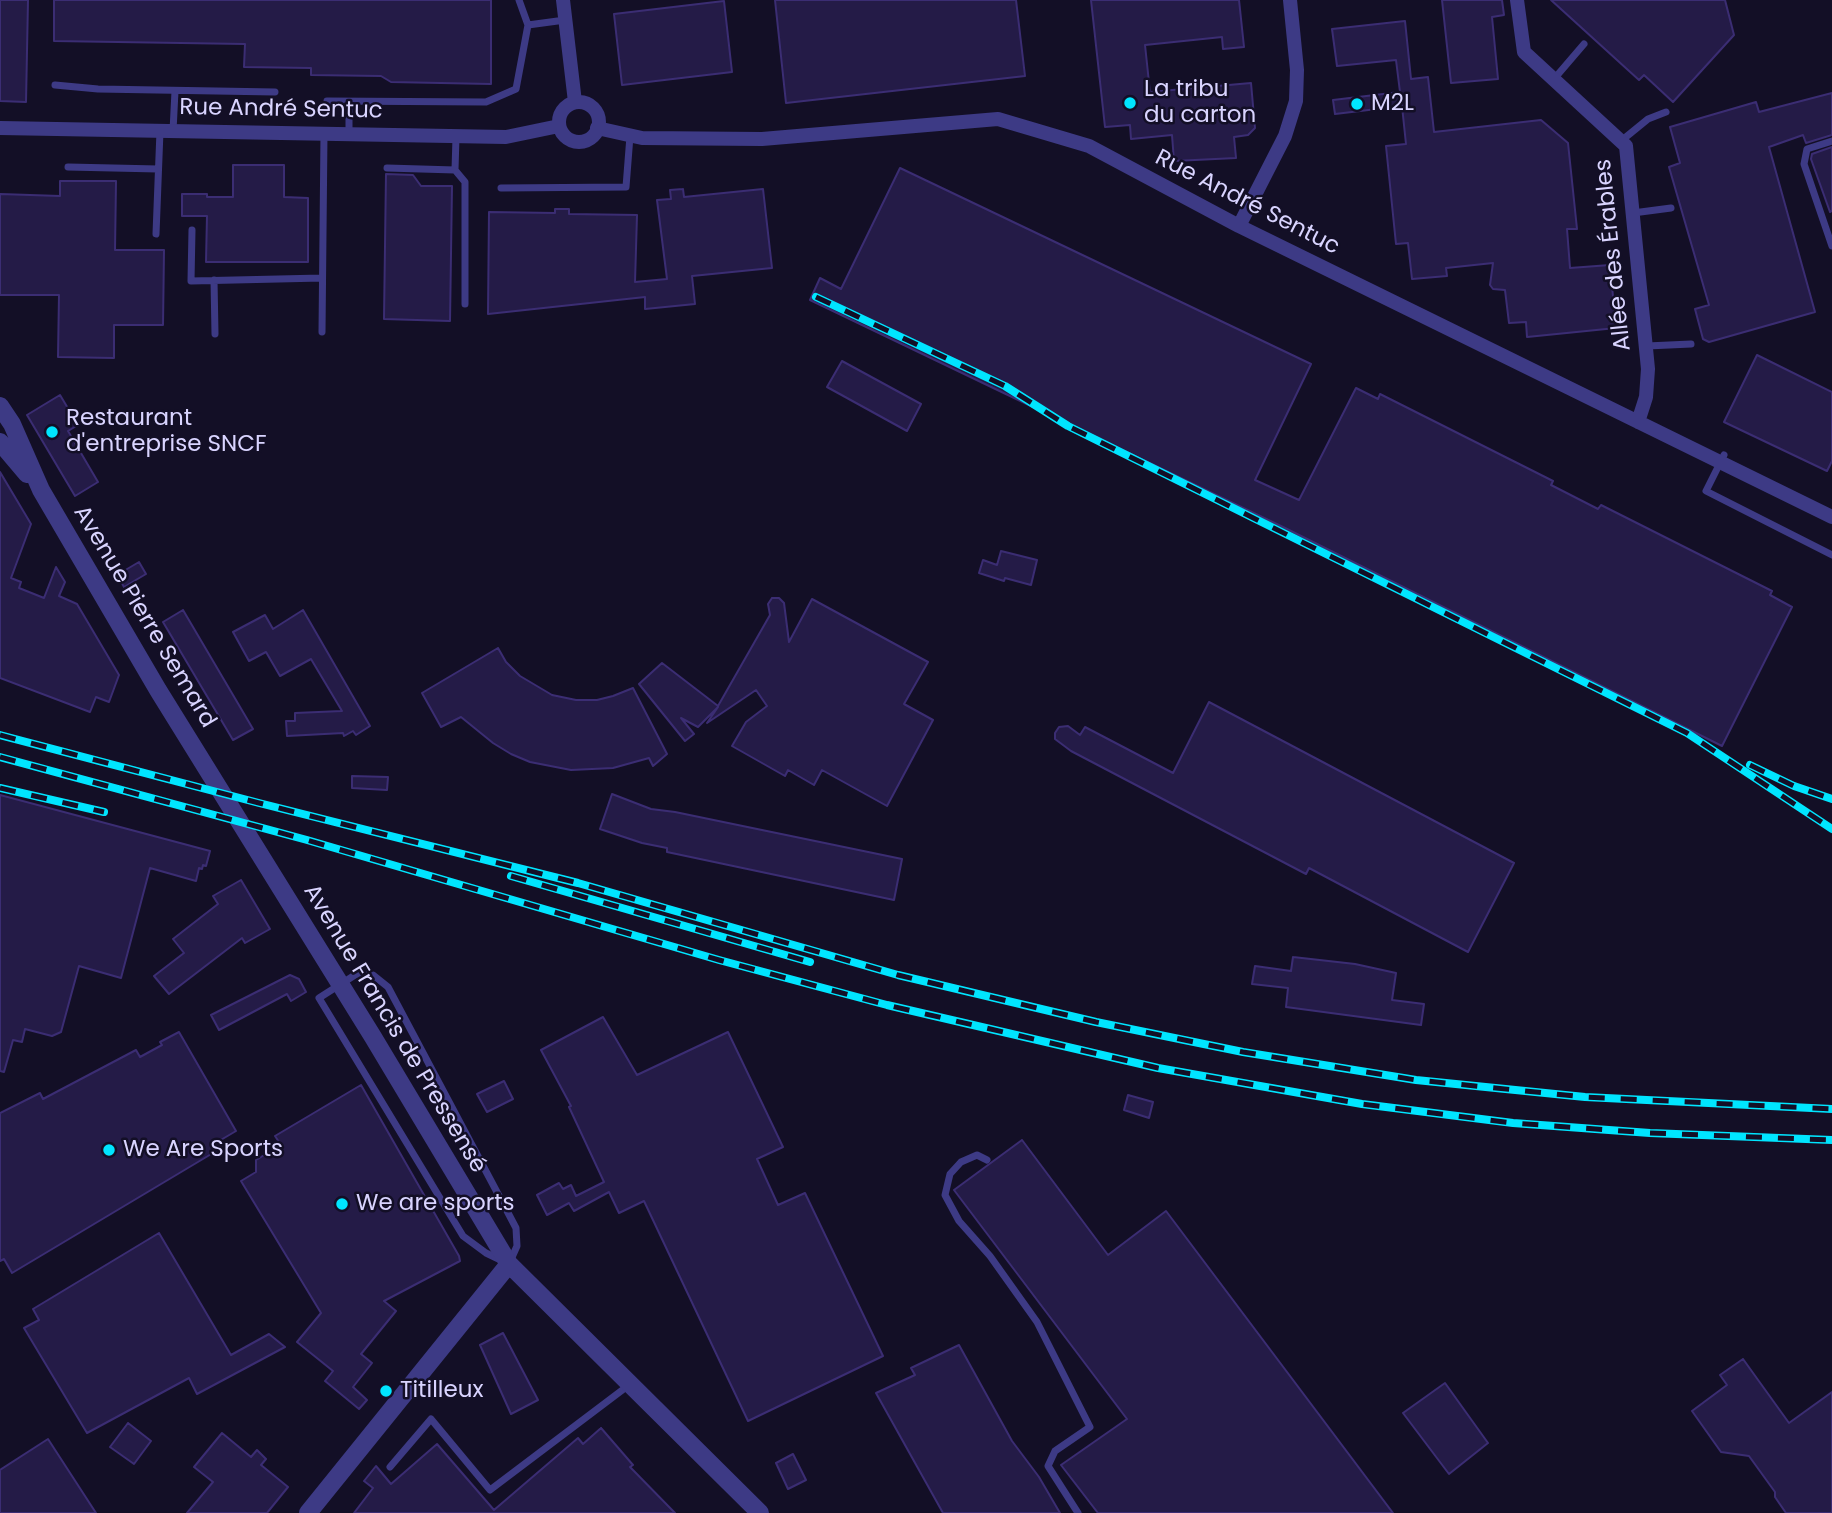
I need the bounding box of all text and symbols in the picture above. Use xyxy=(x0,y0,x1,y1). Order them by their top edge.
place label: La tribu du carton xyxy=(1144,76,1256,130)
place label: M2L xyxy=(1371,90,1414,118)
street label: Rue André Sentuc xyxy=(179,94,383,126)
marker: La tribu du carton xyxy=(1122,95,1138,111)
marker: M2L xyxy=(1349,96,1365,112)
street label: Rue André Sentuc xyxy=(1150,145,1344,261)
street label: Allée des Érables xyxy=(1590,158,1638,352)
place label: Restaurant d'entreprise SNCF xyxy=(66,405,267,459)
marker: Restaurant d'entreprise SNCF xyxy=(44,424,60,440)
street label: Avenue Pierre Semard xyxy=(67,501,221,733)
street label: Avenue Francis de Pressensé xyxy=(297,880,491,1178)
place label: We Are Sports xyxy=(123,1136,283,1164)
marker: We Are Sports xyxy=(101,1142,117,1158)
place label: We are sports xyxy=(356,1190,515,1218)
marker: We are sports xyxy=(334,1196,350,1212)
place label: Titilleux xyxy=(400,1377,483,1405)
marker: Titilleux xyxy=(378,1383,394,1399)

